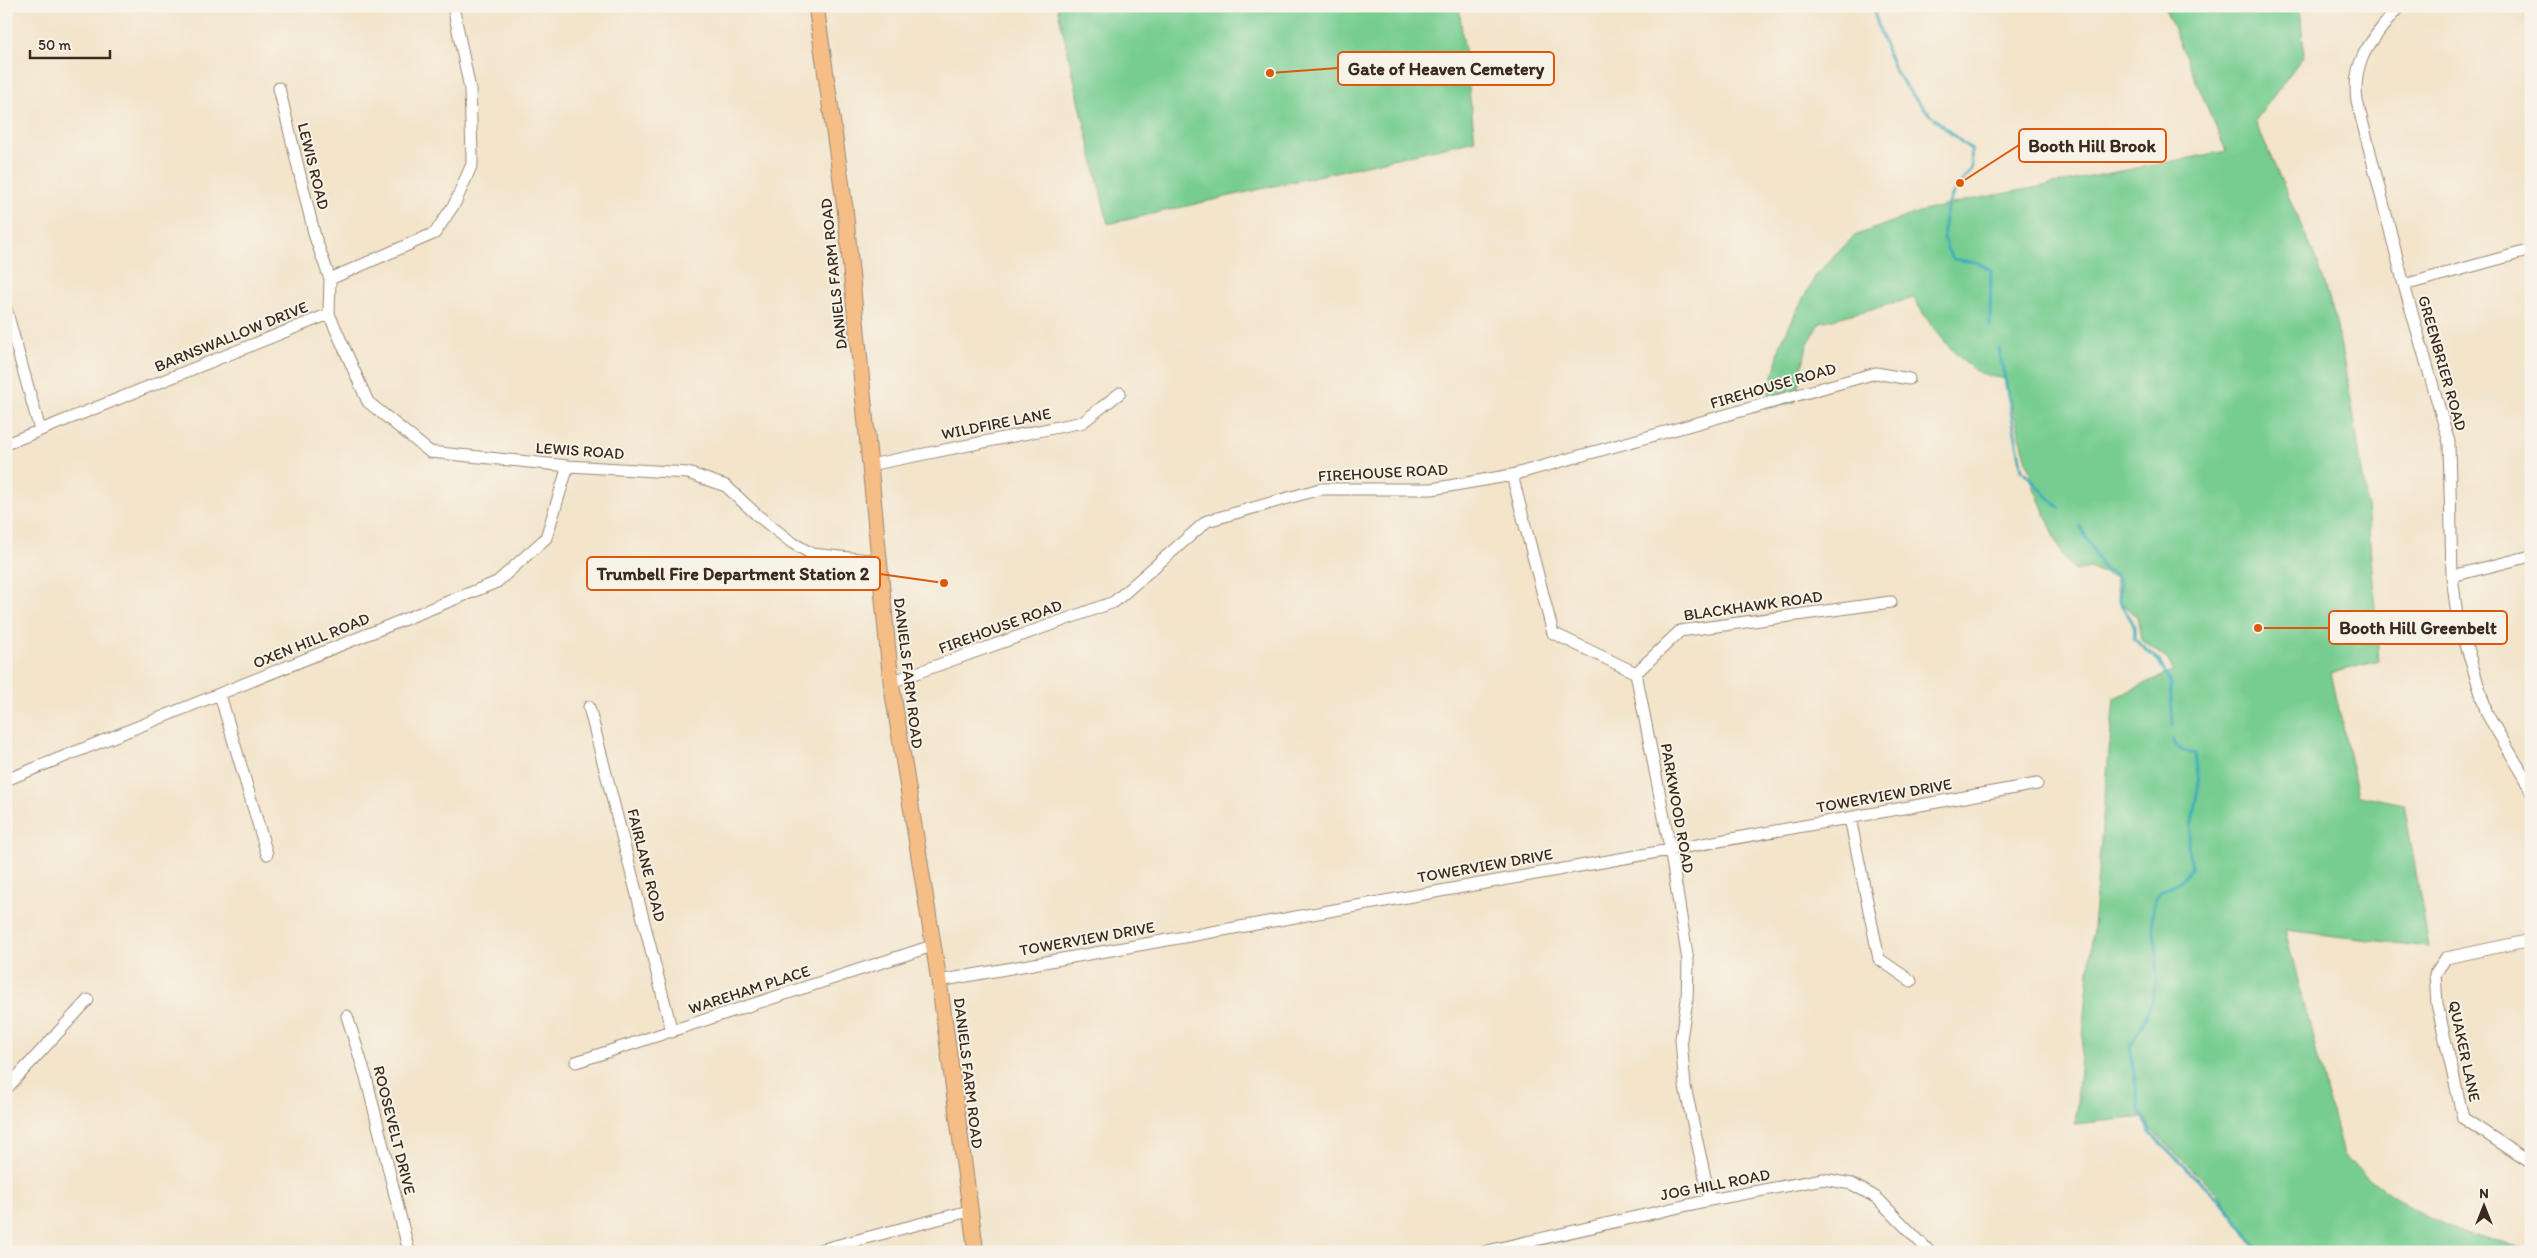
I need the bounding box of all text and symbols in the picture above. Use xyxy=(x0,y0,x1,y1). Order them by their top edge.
scale bar xyxy=(30,28,110,60)
text: 50 m xyxy=(38,36,71,54)
callout: Gate of Heaven Cemetery xyxy=(1338,52,1554,85)
text: Gate of Heaven Cemetery xyxy=(1348,58,1545,80)
street label: LEWIS ROAD xyxy=(294,121,333,212)
callout: Booth Hill Brook xyxy=(2019,129,2166,162)
text: Booth Hill Brook xyxy=(2028,135,2156,157)
street label: DANIELS FARM ROAD xyxy=(816,197,851,351)
street label: GREENBRIER ROAD xyxy=(2414,293,2471,433)
street label: BARNSWALLOW DRIVE xyxy=(152,297,311,376)
street label: FIREHOUSE ROAD xyxy=(1708,358,1838,413)
street label: WILDFIRE LANE xyxy=(940,404,1052,443)
street label: LEWIS ROAD xyxy=(535,438,625,463)
street label: FIREHOUSE ROAD xyxy=(1318,460,1449,485)
callout: Trumbell Fire Department Station 2 xyxy=(587,557,880,590)
text: Trumbell Fire Department Station 2 xyxy=(596,563,870,585)
street label: BLACKHAWK ROAD xyxy=(1682,586,1824,625)
street label: FIREHOUSE ROAD xyxy=(936,595,1065,658)
street label: DANIELS FARM ROAD xyxy=(890,596,927,750)
street label: OXEN HILL ROAD xyxy=(250,608,373,673)
callout: Booth Hill Greenbelt xyxy=(2329,611,2507,644)
text: Booth Hill Greenbelt xyxy=(2339,617,2497,639)
street label: PARKWOOD ROAD xyxy=(1657,742,1698,875)
street label: TOWERVIEW DRIVE xyxy=(1815,774,1953,817)
street label: FAIRLANE ROAD xyxy=(623,807,670,924)
street label: TOWERVIEW DRIVE xyxy=(1416,844,1554,887)
street label: TOWERVIEW DRIVE xyxy=(1018,917,1156,960)
street label: WAREHAM PLACE xyxy=(686,961,812,1018)
street label: DANIELS FARM ROAD xyxy=(950,996,987,1150)
street label: QUAKER LANE xyxy=(2445,999,2485,1103)
street label: ROOSEVELT DRIVE xyxy=(369,1064,420,1197)
street label: JOG HILL ROAD xyxy=(1659,1164,1772,1204)
north arrow xyxy=(2460,1180,2510,1230)
text: N xyxy=(2479,1185,2489,1202)

